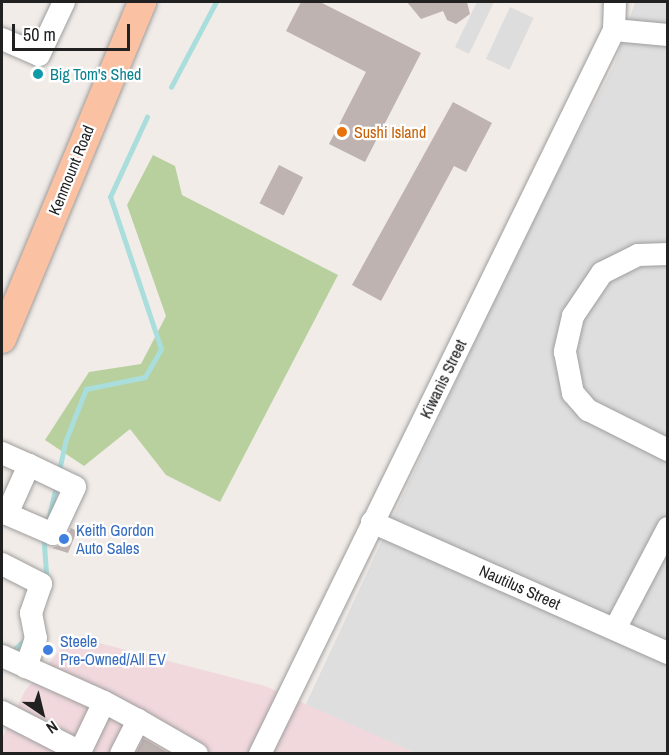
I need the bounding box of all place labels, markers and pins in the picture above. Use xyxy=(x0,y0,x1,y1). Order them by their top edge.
place label: Big Tom's Shed xyxy=(50,64,141,84)
marker: Big Tom's Shed xyxy=(31,67,45,81)
place label: Sushi Island xyxy=(354,122,426,142)
marker: Sushi Island xyxy=(335,125,349,139)
place label: Keith Gordon Auto Sales xyxy=(76,520,154,558)
marker: Keith Gordon Auto Sales xyxy=(57,532,71,546)
place label: Steele Pre-Owned/All EV xyxy=(60,631,166,669)
marker: Steele Pre-Owned/All EV xyxy=(41,643,55,657)

